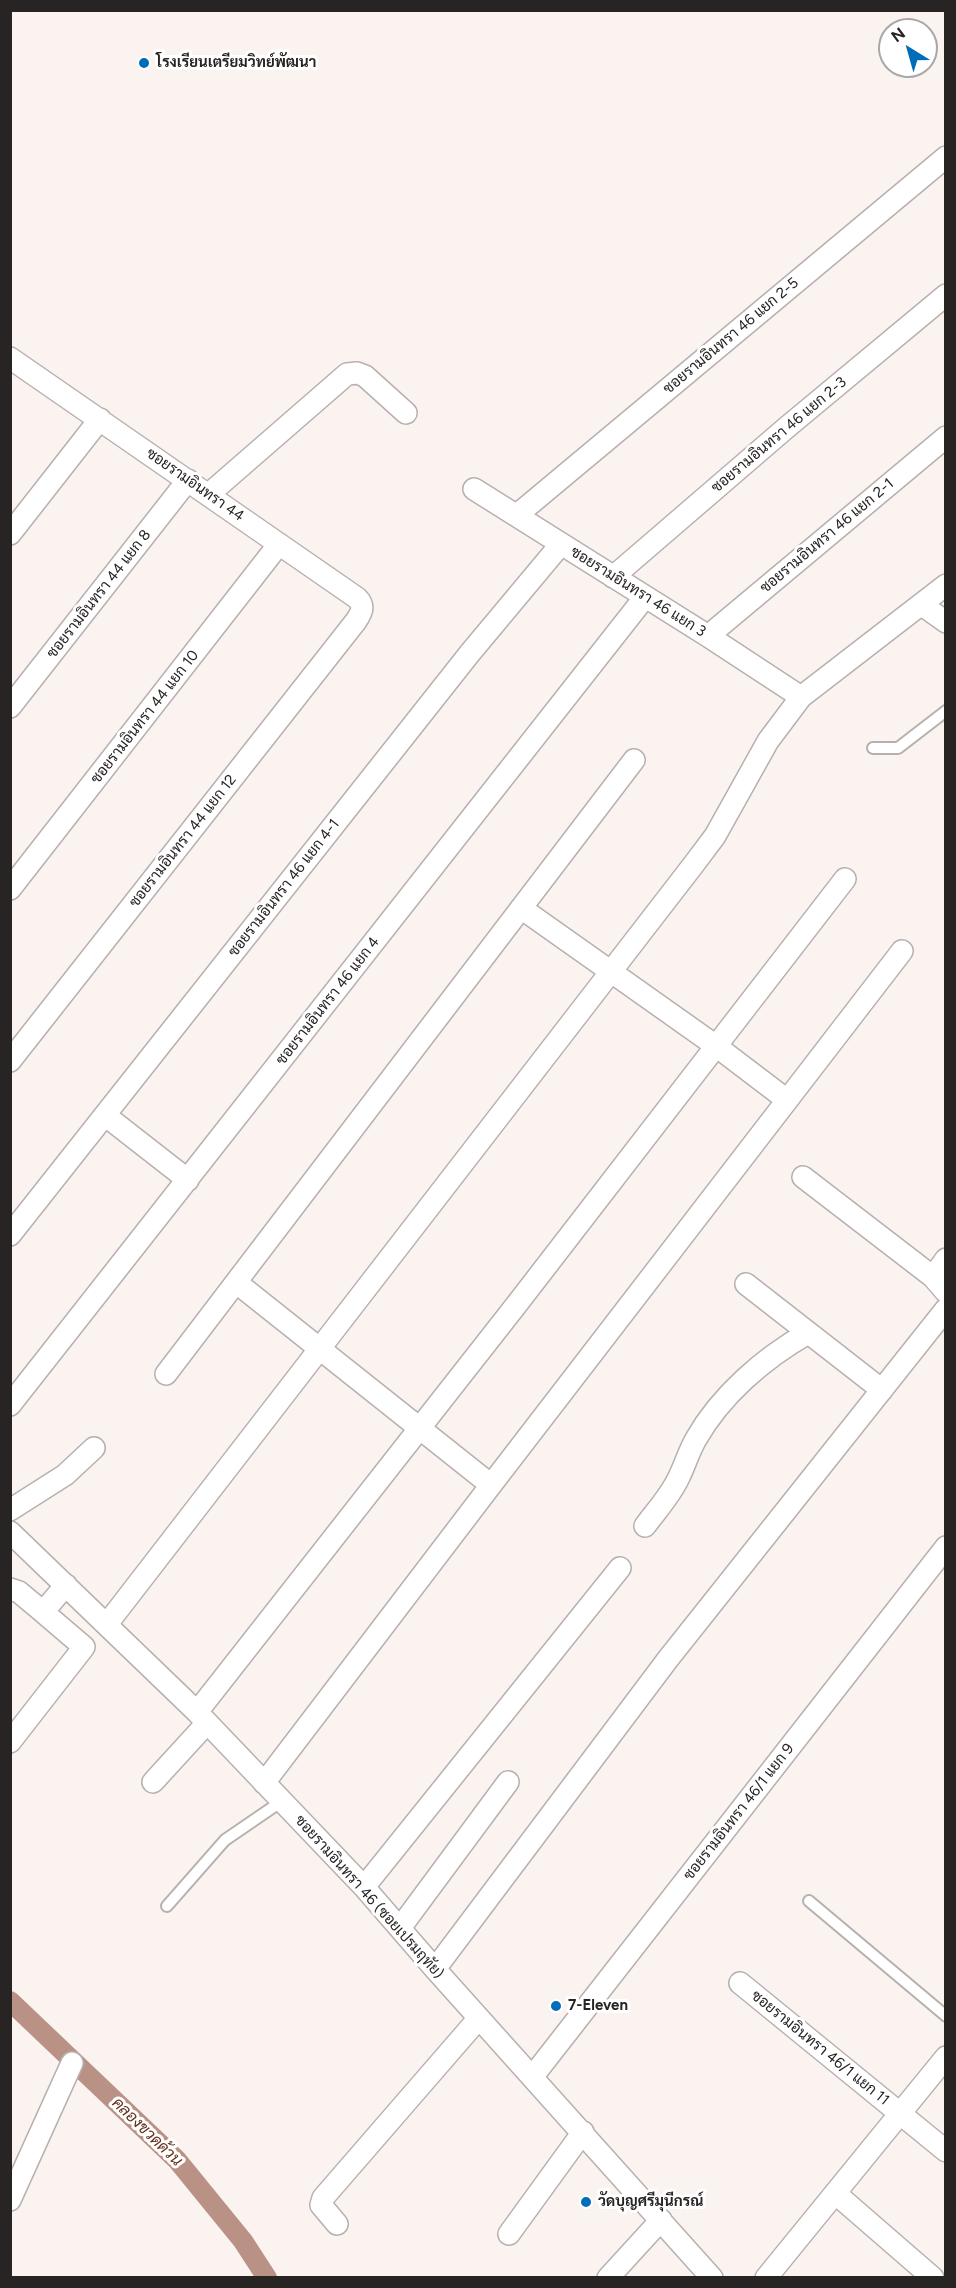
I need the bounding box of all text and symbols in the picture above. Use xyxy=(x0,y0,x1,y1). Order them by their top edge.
north arrow xyxy=(878,18,938,78)
text: N xyxy=(887,24,909,46)
place label: โรงเรียนเตรียมวิทย์พัฒนา xyxy=(156,54,316,72)
marker: โรงเรียนเตรียมวิทย์พัฒนา xyxy=(137,56,151,70)
street label: ซอยรามอินทรา 46 แยก 2-5 xyxy=(660,274,802,398)
street label: ซอยรามอินทรา 46 แยก 2-3 xyxy=(708,373,850,497)
street label: ซอยรามอินทรา 44 xyxy=(143,445,247,525)
street label: ซอยรามอินทรา 46 แยก 2-1 xyxy=(757,475,897,597)
street label: ซอยรามอินทรา 44 แยก 8 xyxy=(43,526,155,662)
street label: ซอยรามอินทรา 46 แยก 3 xyxy=(567,543,709,641)
street label: ซอยรามอินทรา 44 แยก 10 xyxy=(87,647,203,787)
street label: ซอยรามอินทรา 44 แยก 12 xyxy=(126,771,240,911)
street label: ซอยรามอินทรา 46 แยก 4-1 xyxy=(225,816,343,960)
street label: ซอยรามอินทรา 46 แยก 4 xyxy=(272,933,384,1069)
street label: ซอยรามอินทรา 46/1 แยก 9 xyxy=(680,1740,798,1884)
street label: ซอยรามอินทรา 46 (ซอยเปรมฤทัย) xyxy=(291,1812,447,1982)
street label: ซอยรามอินทรา 46/1 แยก 11 xyxy=(747,1987,893,2109)
place label: 7-Eleven xyxy=(568,1997,628,2015)
marker: 7-Eleven xyxy=(549,1999,563,2013)
water label: คลองขวดด้วน xyxy=(108,2094,186,2170)
place label: วัดบุญศรีมุนีกรณ์ xyxy=(598,2193,703,2211)
marker: วัดบุญศรีมุนีกรณ์ xyxy=(579,2195,593,2209)

